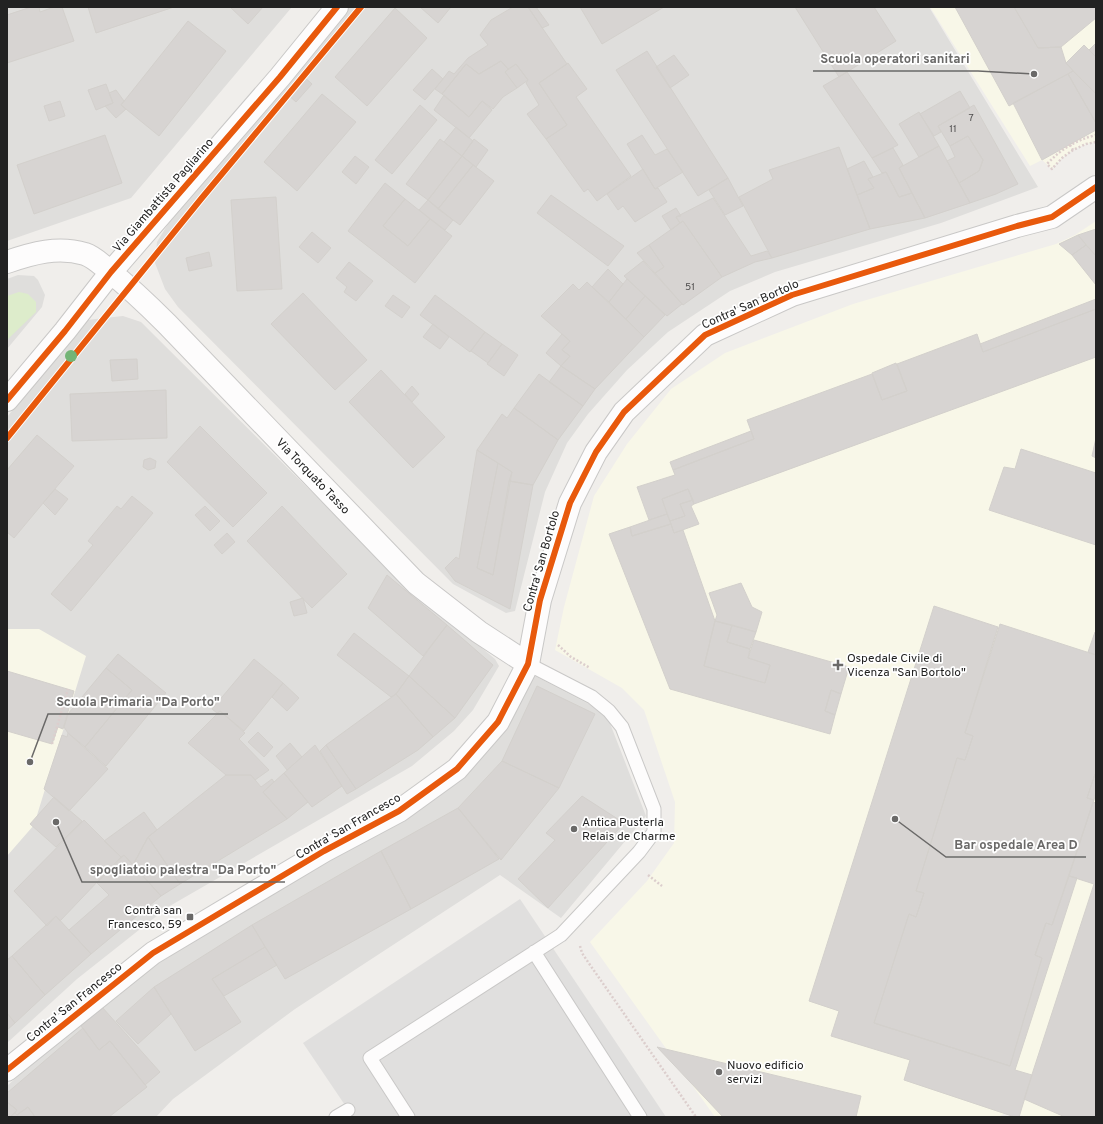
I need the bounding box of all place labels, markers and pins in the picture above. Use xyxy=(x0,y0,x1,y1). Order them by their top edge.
callout: Scuola operatori sanitari xyxy=(813,46,978,71)
place label: Ospedale Civile di Vicenza "San Bortolo" xyxy=(847,651,966,681)
marker: Ospedale Civile di Vicenza "San Bortolo" xyxy=(832,659,844,671)
callout: Scuola Primaria "Da Porto" xyxy=(48,689,228,714)
place label: Antica Pusterla Relais de Charme xyxy=(582,815,676,845)
marker: Antica Pusterla Relais de Charme xyxy=(569,824,579,834)
callout: Bar ospedale Area D xyxy=(946,832,1086,857)
callout: spogliatoio palestra "Da Porto" xyxy=(82,857,285,882)
place label: Contrà san Francesco, 59 xyxy=(108,903,182,933)
marker: Contrà san Francesco, 59 xyxy=(185,912,195,922)
place label: Nuovo edificio servizi xyxy=(727,1058,804,1088)
marker: Nuovo edificio servizi xyxy=(714,1067,724,1077)

